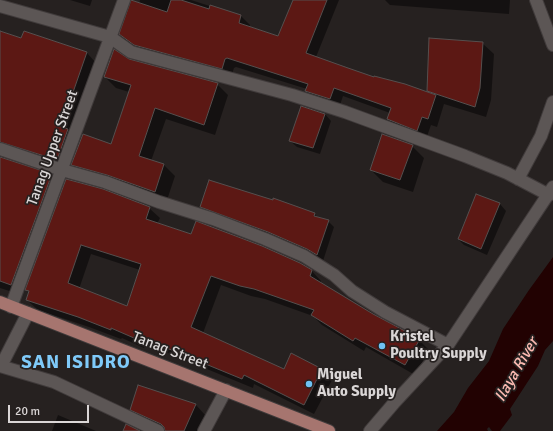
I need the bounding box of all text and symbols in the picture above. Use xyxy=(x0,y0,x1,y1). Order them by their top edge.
street label: Tanag Upper Street xyxy=(24,88,82,208)
street label: Tanag Street xyxy=(129,328,211,374)
place label: Kristel Poultry Supply xyxy=(390,328,487,363)
water label: Ilaya River xyxy=(491,334,543,406)
marker: Kristel Poultry Supply xyxy=(377,341,387,351)
district label: SAN ISIDRO xyxy=(21,352,131,374)
place label: Miguel Auto Supply xyxy=(317,366,396,401)
marker: Miguel Auto Supply xyxy=(304,379,314,389)
scale bar xyxy=(10,397,91,423)
text: 20 m xyxy=(15,404,40,419)

